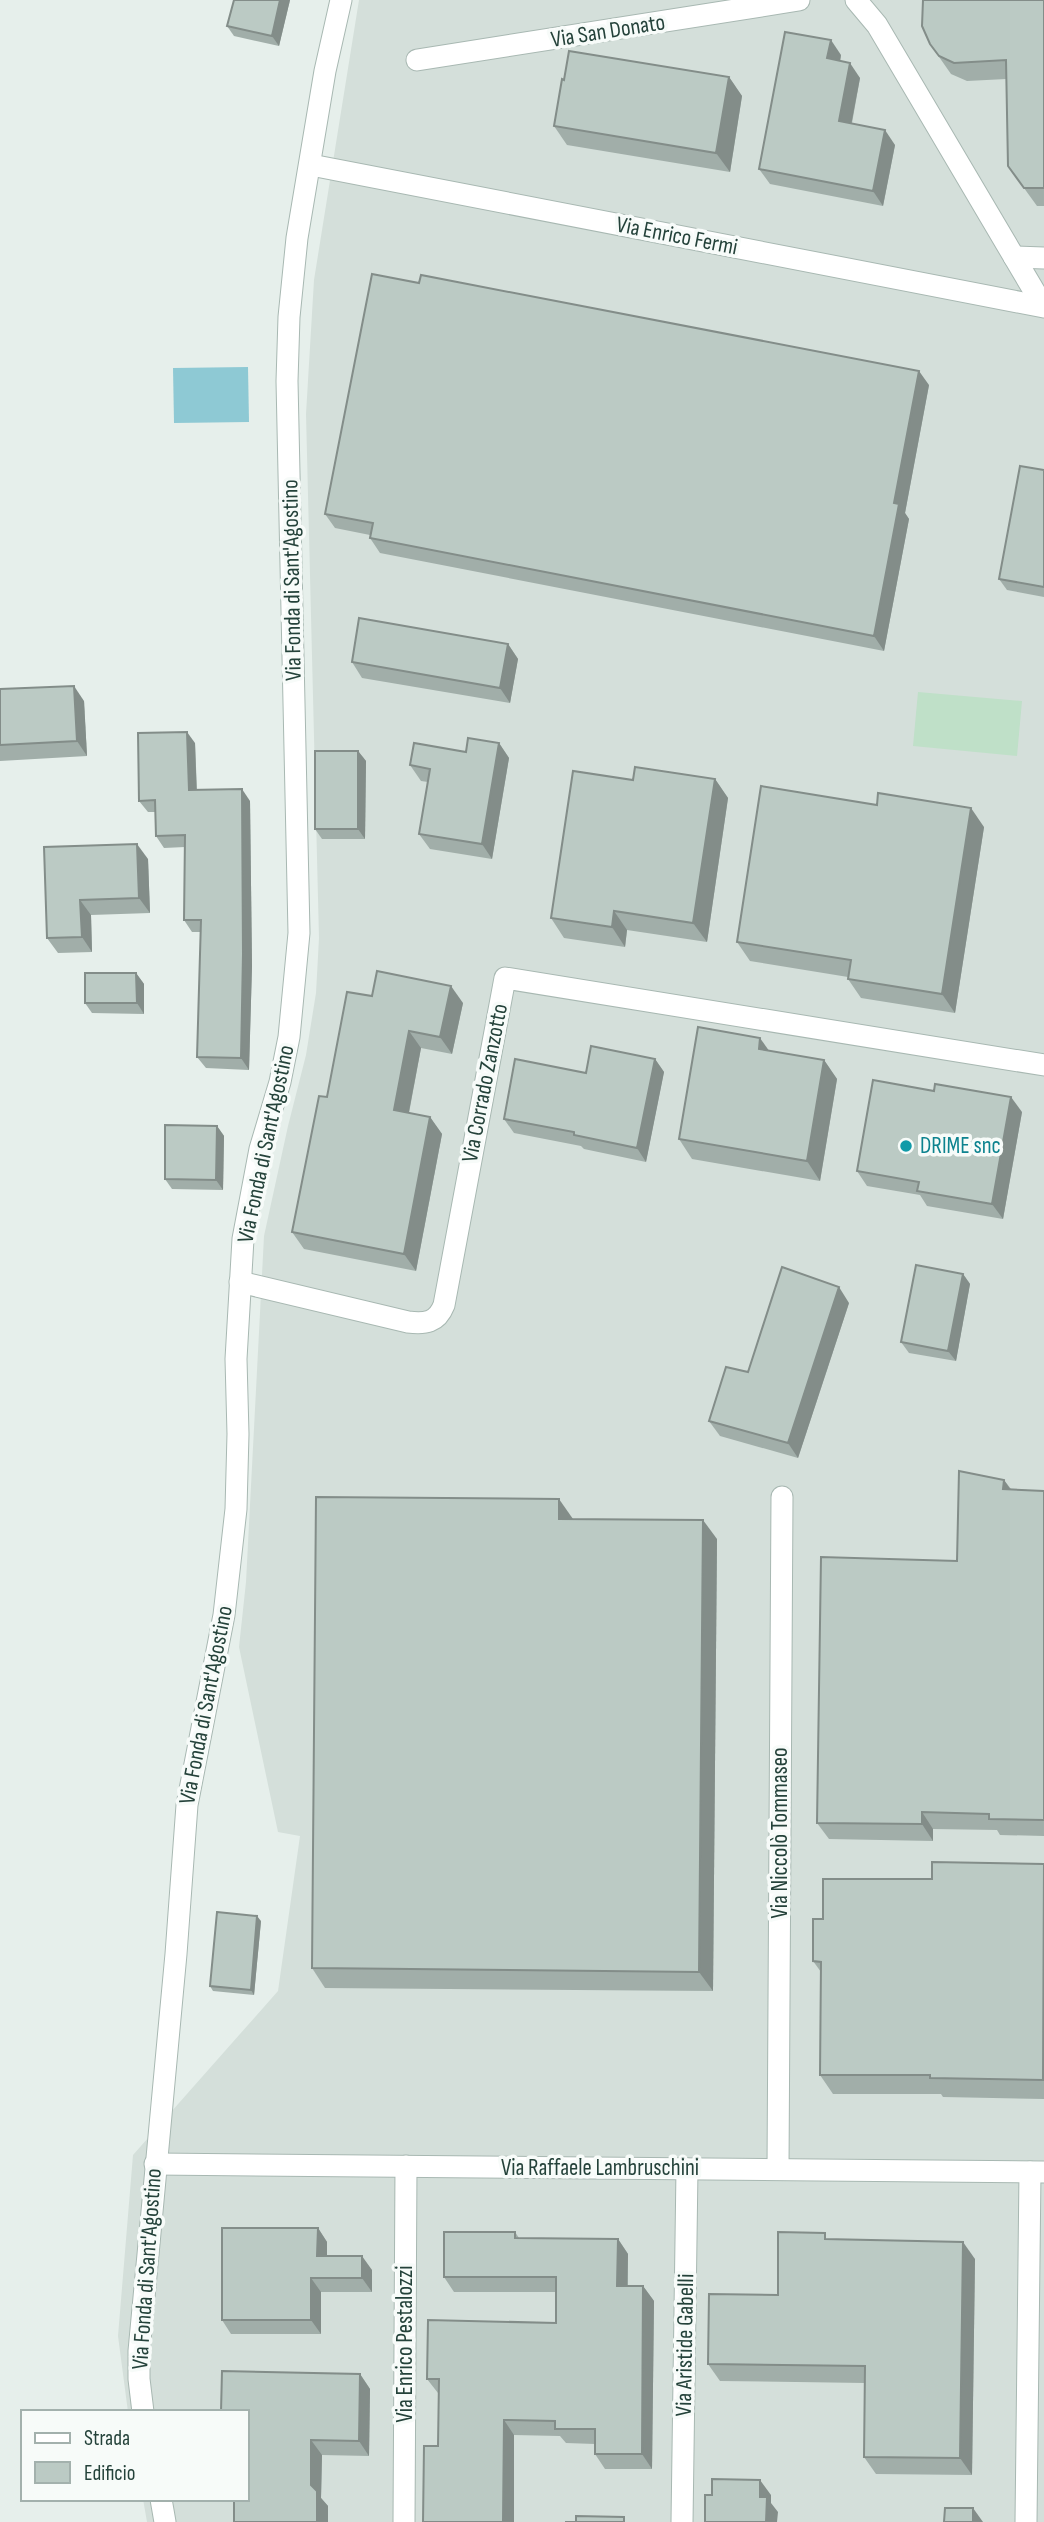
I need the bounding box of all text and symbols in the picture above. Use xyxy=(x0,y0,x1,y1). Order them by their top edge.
street label: Via San Donato xyxy=(549,8,667,54)
street label: Via Enrico Fermi xyxy=(614,211,740,261)
street label: Via Fonda di Sant'Agostino xyxy=(276,479,308,681)
street label: Via Corrado Zanzotto xyxy=(456,1001,514,1165)
street label: Via Fonda di Sant'Agostino xyxy=(231,1042,301,1246)
place label: DRIME snc xyxy=(920,1132,1001,1160)
marker: DRIME snc xyxy=(898,1138,914,1154)
street label: Via Fonda di Sant'Agostino xyxy=(173,1603,239,1807)
street label: Via Niccolò Tommaseo xyxy=(766,1747,794,1919)
street label: Via Raffaele Lambruschini xyxy=(501,2154,699,2182)
street label: Via Fonda di Sant'Agostino xyxy=(126,2167,168,2371)
street label: Via Enrico Pestalozzi xyxy=(391,2265,419,2423)
street label: Via Aristide Gabelli xyxy=(670,2273,700,2417)
legend xyxy=(21,2410,248,2501)
text: Strada xyxy=(84,2426,130,2451)
text: Edificio xyxy=(84,2461,135,2486)

